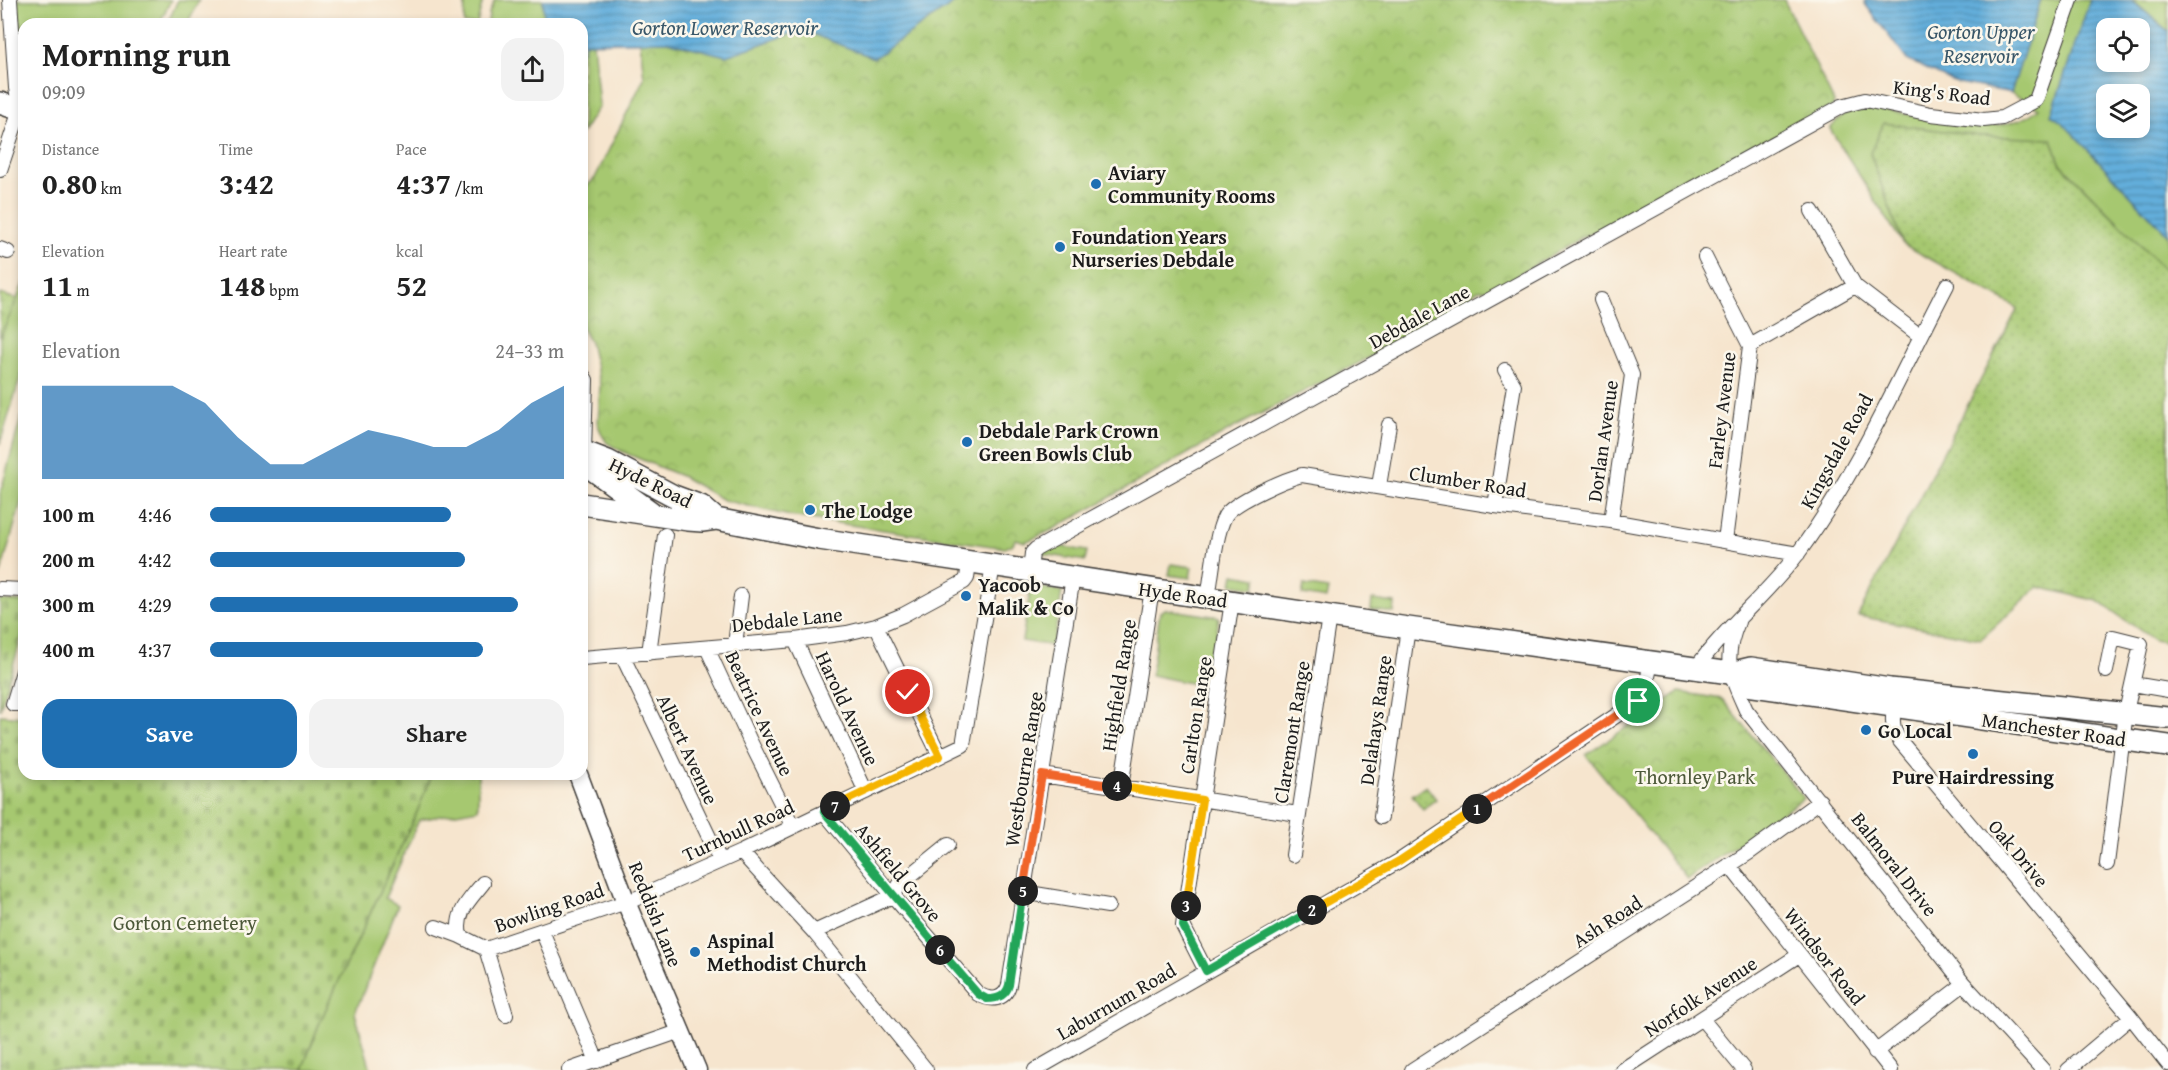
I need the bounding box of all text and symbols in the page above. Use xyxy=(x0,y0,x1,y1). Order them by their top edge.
water label: Gorton Lower Reservoir xyxy=(632,12,819,43)
water label: Gorton Upper Reservoir xyxy=(1927,16,2036,71)
map controls xyxy=(2096,18,2150,138)
button: locate xyxy=(2096,18,2150,72)
text: Morning run xyxy=(42,30,231,78)
button: share xyxy=(501,38,564,101)
street label: King's Road xyxy=(1892,72,1993,112)
text: 09:09 xyxy=(42,77,85,106)
button: layers xyxy=(2096,84,2150,138)
text: Distance xyxy=(42,137,99,161)
text: Time xyxy=(219,137,253,161)
text: Pace xyxy=(396,137,427,161)
place label: Aviary Community Rooms xyxy=(1108,158,1275,210)
text: 0.80 xyxy=(42,161,97,205)
text: 3:42 xyxy=(219,161,274,205)
text: 4:37 xyxy=(396,161,451,205)
text: km xyxy=(97,176,122,200)
text: /km xyxy=(451,176,483,200)
marker: Aviary Community Rooms xyxy=(1089,177,1103,191)
place label: Foundation Years Nurseries Debdale xyxy=(1072,222,1234,274)
text: Elevation xyxy=(42,239,105,263)
text: Heart rate xyxy=(219,239,288,263)
text: kcal xyxy=(396,239,423,263)
marker: Foundation Years Nurseries Debdale xyxy=(1053,240,1067,254)
text: 11 xyxy=(42,263,73,307)
text: 148 xyxy=(219,263,266,307)
text: 52 xyxy=(396,263,427,307)
street label: Debdale Lane xyxy=(1363,276,1475,356)
text: m xyxy=(73,278,90,302)
text: bpm xyxy=(266,278,299,302)
text: Elevation xyxy=(42,336,120,365)
text: 24–33 m xyxy=(495,336,564,365)
street label: Farley Avenue xyxy=(1699,350,1743,470)
street label: Dorlan Avenue xyxy=(1579,378,1625,504)
street label: Kingsdale Road xyxy=(1792,388,1880,514)
place label: Debdale Park Crown Green Bowls Club xyxy=(979,416,1159,468)
marker: Debdale Park Crown Green Bowls Club xyxy=(960,435,974,449)
street label: Hyde Road xyxy=(604,449,698,515)
street label: Clumber Road xyxy=(1408,457,1529,505)
place label: The Lodge xyxy=(822,496,913,525)
text: 100 m xyxy=(42,500,95,529)
text: 4:46 xyxy=(138,500,172,529)
marker: The Lodge xyxy=(803,503,817,517)
text: 200 m xyxy=(42,545,95,574)
text: 4:42 xyxy=(138,545,172,574)
place label: Yacoob Malik & Co xyxy=(978,570,1074,622)
street label: Hyde Road xyxy=(1137,573,1230,615)
marker: Yacoob Malik & Co xyxy=(959,589,973,603)
text: 300 m xyxy=(42,590,95,619)
text: 4:29 xyxy=(138,590,172,619)
street label: Debdale Lane xyxy=(730,599,844,639)
street label: Highfield Range xyxy=(1093,617,1143,753)
text: 400 m xyxy=(42,635,95,664)
text: 4:37 xyxy=(138,635,172,664)
street label: Beatrice Avenue xyxy=(718,646,802,780)
street label: Harold Avenue xyxy=(809,646,887,770)
street label: Delahays Range xyxy=(1352,653,1398,787)
street label: Carlton Range xyxy=(1171,654,1219,776)
street label: Claremont Range xyxy=(1265,659,1317,805)
pin xyxy=(882,666,933,717)
icon: check xyxy=(891,675,924,708)
pin xyxy=(1612,675,1663,726)
icon: arrive xyxy=(1621,684,1654,717)
street label: Albert Avenue xyxy=(650,689,726,809)
street label: Westbourne Range xyxy=(996,689,1050,849)
button: Save xyxy=(42,699,297,768)
button: Share xyxy=(309,699,564,768)
street label: Manchester Road xyxy=(1980,705,2128,754)
place label: Go Local xyxy=(1878,716,1952,745)
marker: Go Local xyxy=(1859,723,1873,737)
marker: Pure Hairdressing xyxy=(1966,747,1980,761)
park label: Thornley Park xyxy=(1635,762,1756,791)
place label: Pure Hairdressing xyxy=(1892,762,2054,791)
pin: 4 xyxy=(1102,771,1132,801)
text: 4 xyxy=(1113,774,1121,798)
street label: Turnbull Road xyxy=(677,791,799,869)
pin: 7 xyxy=(820,791,850,821)
text: 7 xyxy=(831,794,839,818)
pin: 1 xyxy=(1462,794,1492,824)
text: 1 xyxy=(1473,797,1481,821)
street label: Balmoral Drive xyxy=(1845,806,1945,922)
street label: Oak Drive xyxy=(1982,813,2056,893)
street label: Ashfield Grove xyxy=(849,816,949,928)
street label: Reddish Lane xyxy=(622,857,690,971)
street label: Bowling Road xyxy=(490,875,608,939)
pin: 5 xyxy=(1008,876,1038,906)
text: 5 xyxy=(1019,879,1027,903)
street label: Ash Road xyxy=(1567,888,1648,954)
pin: 3 xyxy=(1171,891,1201,921)
text: 3 xyxy=(1182,894,1190,918)
pin: 2 xyxy=(1297,895,1327,925)
text: 2 xyxy=(1308,898,1316,922)
street label: Windsor Road xyxy=(1778,901,1873,1011)
park label: Gorton Cemetery xyxy=(113,908,257,937)
place label: Aspinal Methodist Church xyxy=(707,926,867,978)
pin: 6 xyxy=(925,935,955,965)
text: 6 xyxy=(936,938,944,962)
marker: Aspinal Methodist Church xyxy=(688,945,702,959)
street label: Norfolk Avenue xyxy=(1638,948,1762,1044)
street label: Laburnum Road xyxy=(1051,955,1181,1047)

